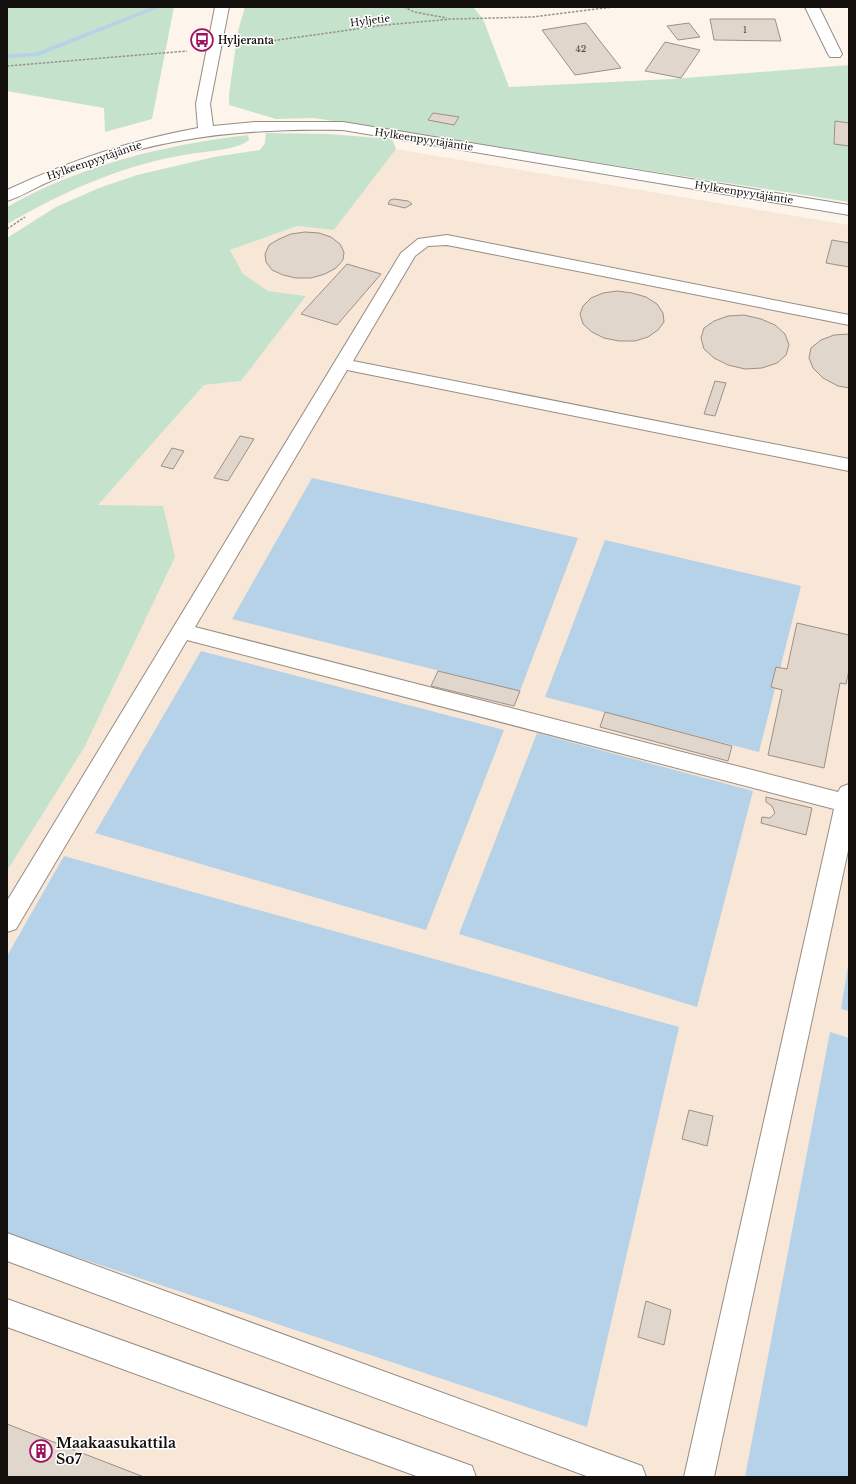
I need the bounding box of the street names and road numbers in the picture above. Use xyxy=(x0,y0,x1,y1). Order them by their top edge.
street label: Hyljetie xyxy=(349,12,391,29)
street label: Hylkeenpyytäjäntie xyxy=(374,125,474,154)
street label: Hylkeenpyytäjäntie xyxy=(45,138,144,183)
street label: Hylkeenpyytäjäntie xyxy=(694,178,794,207)

